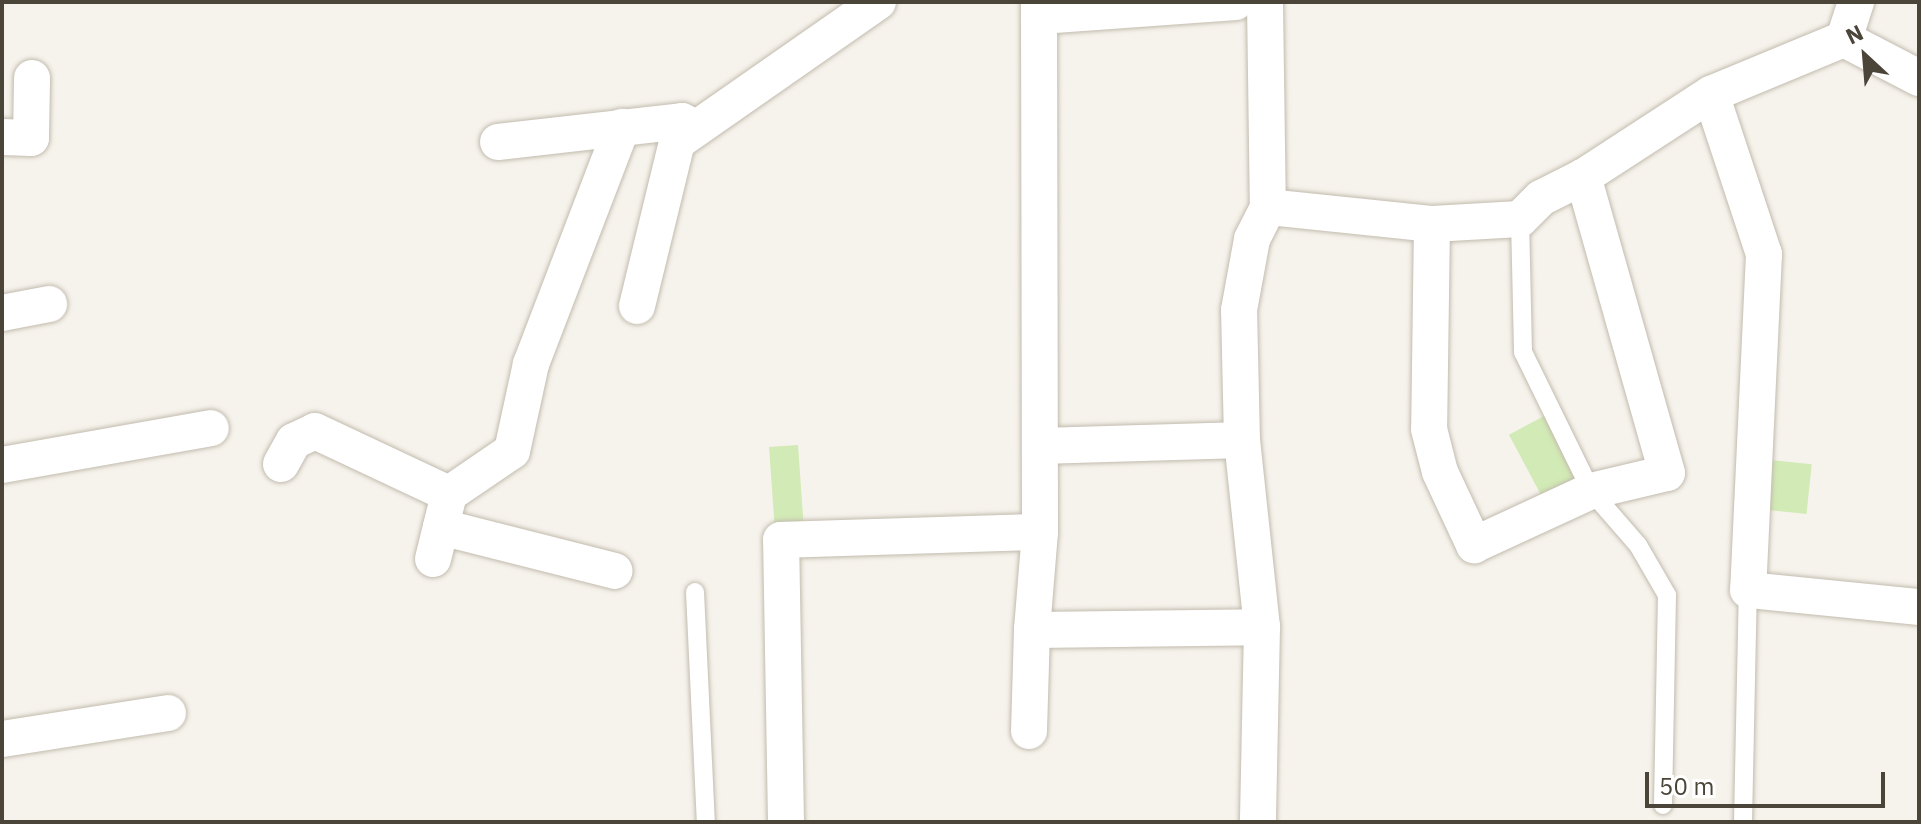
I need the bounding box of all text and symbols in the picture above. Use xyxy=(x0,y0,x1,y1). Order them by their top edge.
north arrow xyxy=(1825,16,1905,96)
text: N xyxy=(1841,17,1868,51)
scale bar xyxy=(1649,756,1889,806)
text: 50 m xyxy=(1659,770,1714,802)

